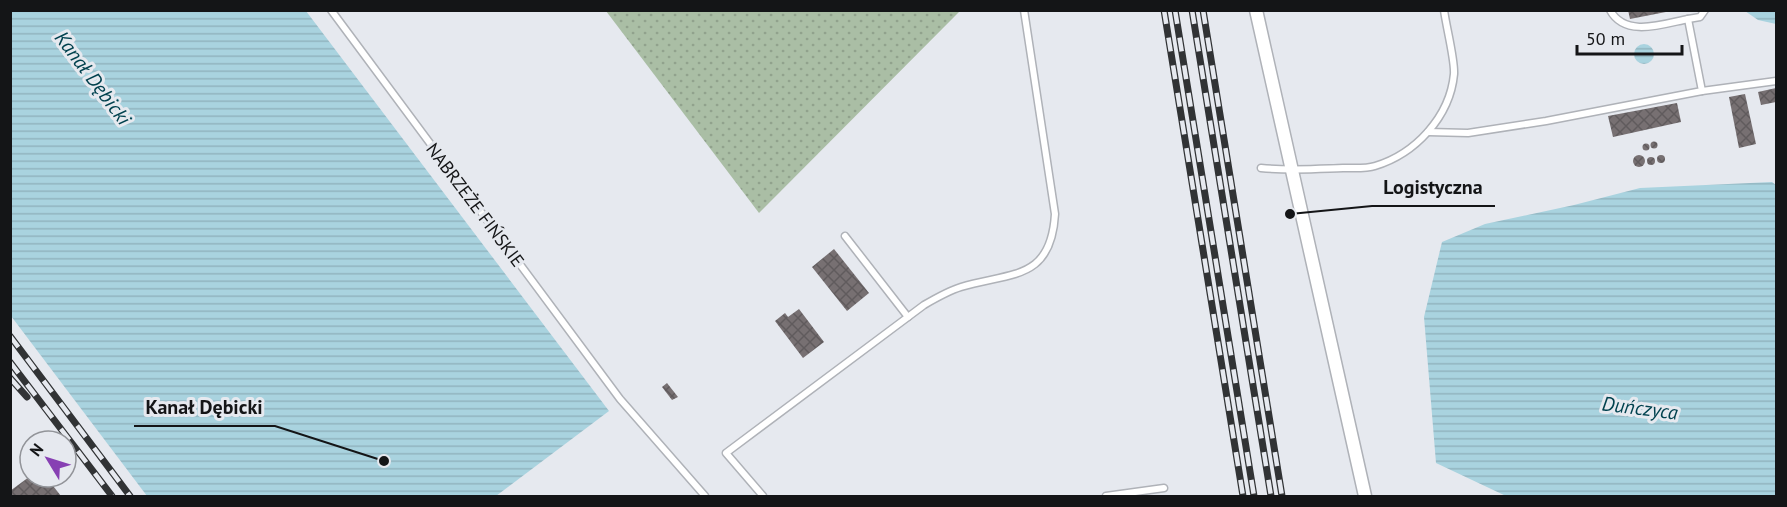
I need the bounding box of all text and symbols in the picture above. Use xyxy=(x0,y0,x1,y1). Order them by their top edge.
scale bar xyxy=(1577,18,1682,56)
water label: Kanał Dębicki xyxy=(49,26,137,131)
text: 50 m xyxy=(1586,27,1625,50)
street label: NABRZEŻE FIŃSKIE xyxy=(421,138,529,271)
callout: Logistyczna xyxy=(1372,168,1495,206)
text: Logistyczna xyxy=(1383,174,1483,200)
callout: Kanał Dębicki xyxy=(134,388,275,426)
water label: Duńczyca xyxy=(1601,390,1680,426)
text: Kanał Dębicki xyxy=(145,394,263,420)
north arrow xyxy=(18,429,78,489)
text: N xyxy=(25,439,47,460)

